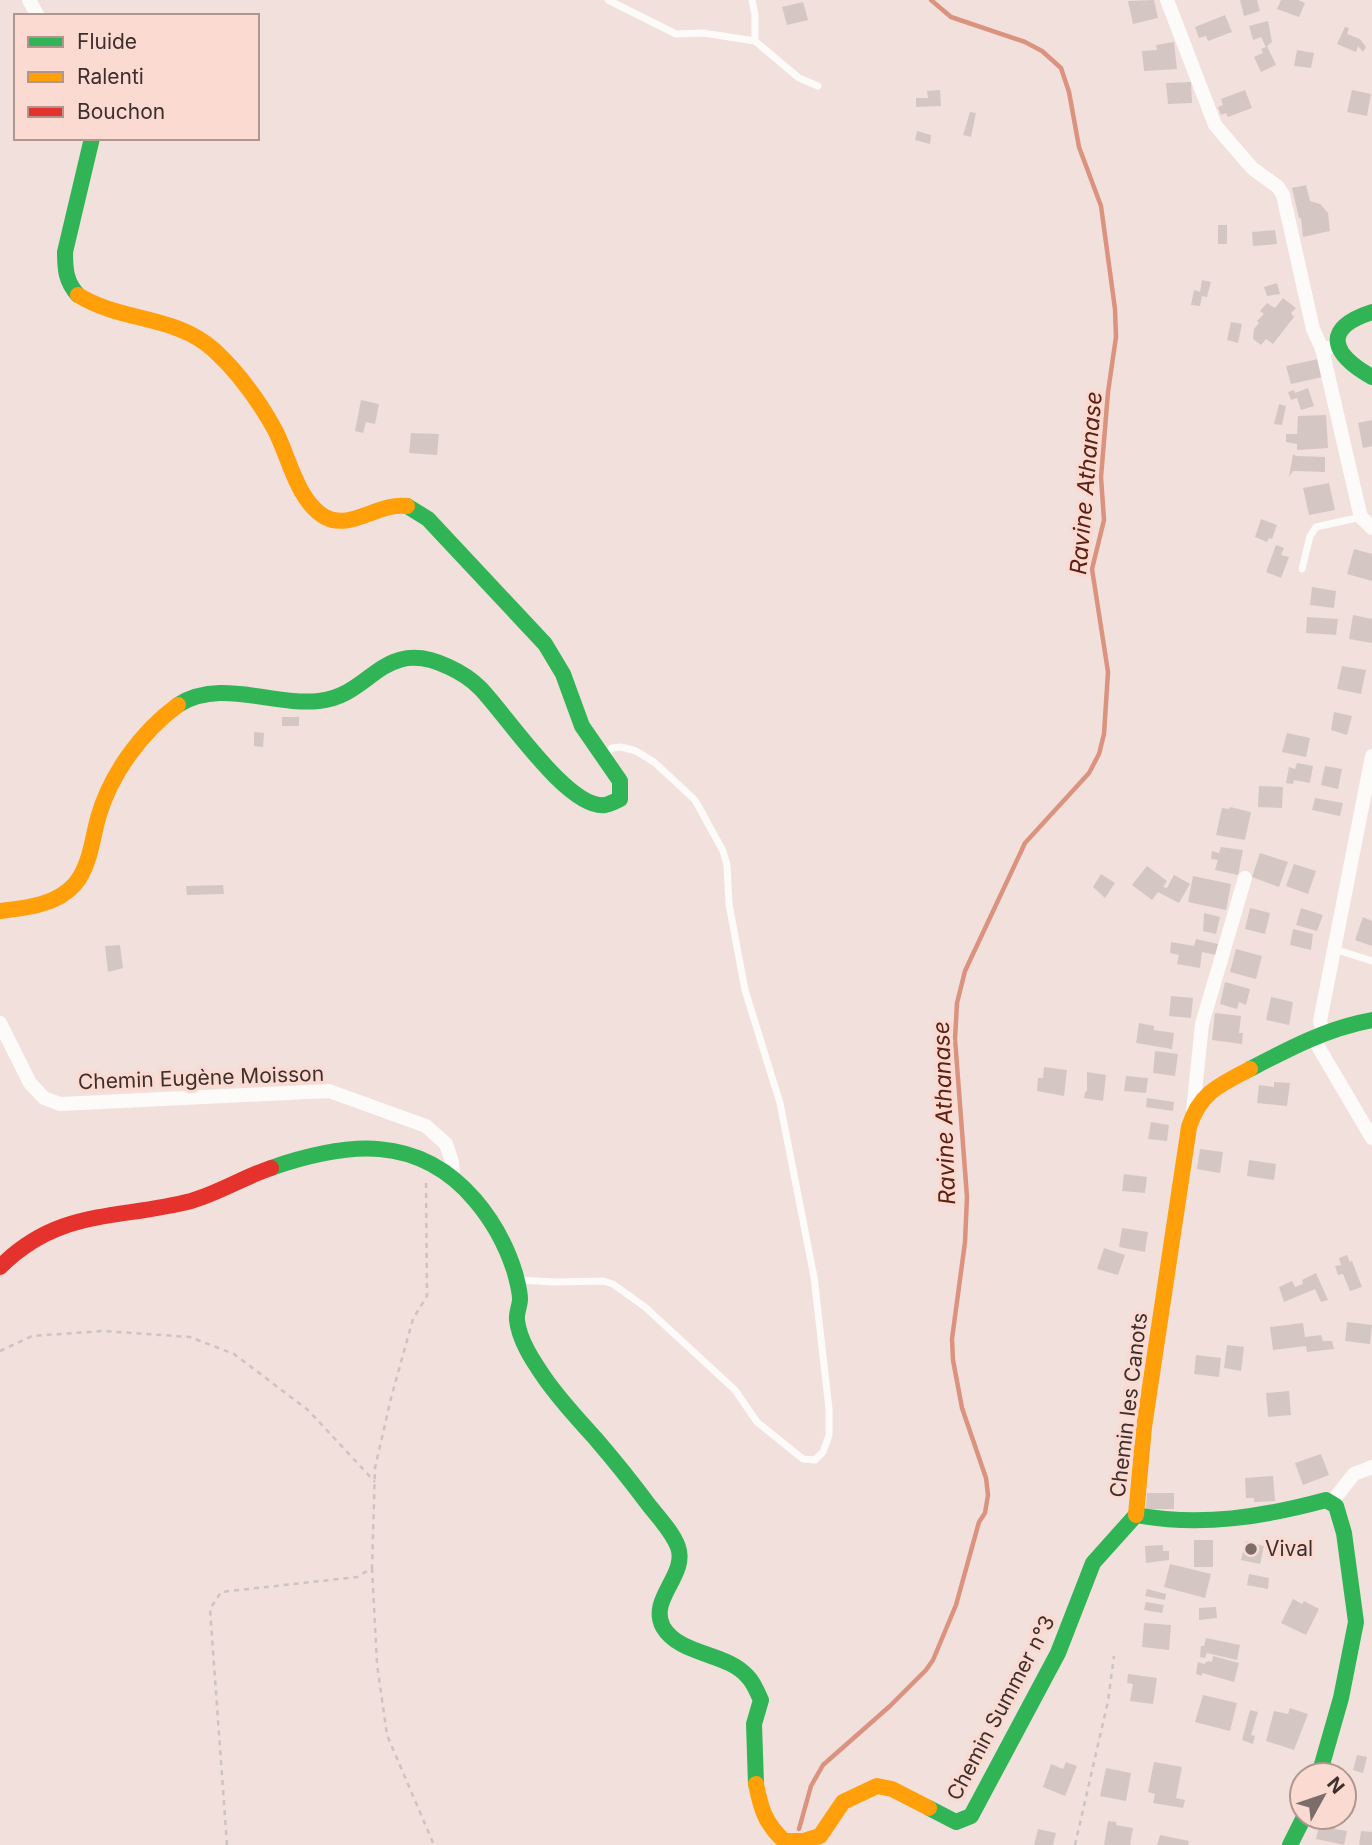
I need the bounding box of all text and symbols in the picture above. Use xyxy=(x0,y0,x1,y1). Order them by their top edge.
legend xyxy=(14,14,259,140)
text: Fluide xyxy=(77,29,137,54)
text: Ralenti xyxy=(77,64,144,89)
text: Bouchon xyxy=(77,99,165,124)
water label: Ravine Athanase xyxy=(1064,390,1108,576)
water label: Ravine Athanase xyxy=(927,1021,961,1205)
street label: Chemin Eugène Moisson xyxy=(77,1061,325,1094)
street label: Chemin les Canots xyxy=(1105,1311,1152,1499)
place label: Vival xyxy=(1265,1536,1313,1561)
marker: Vival xyxy=(1243,1541,1259,1557)
street label: Chemin Summer n°3 xyxy=(941,1611,1060,1804)
north arrow xyxy=(1288,1761,1358,1831)
text: N xyxy=(1322,1772,1349,1798)

